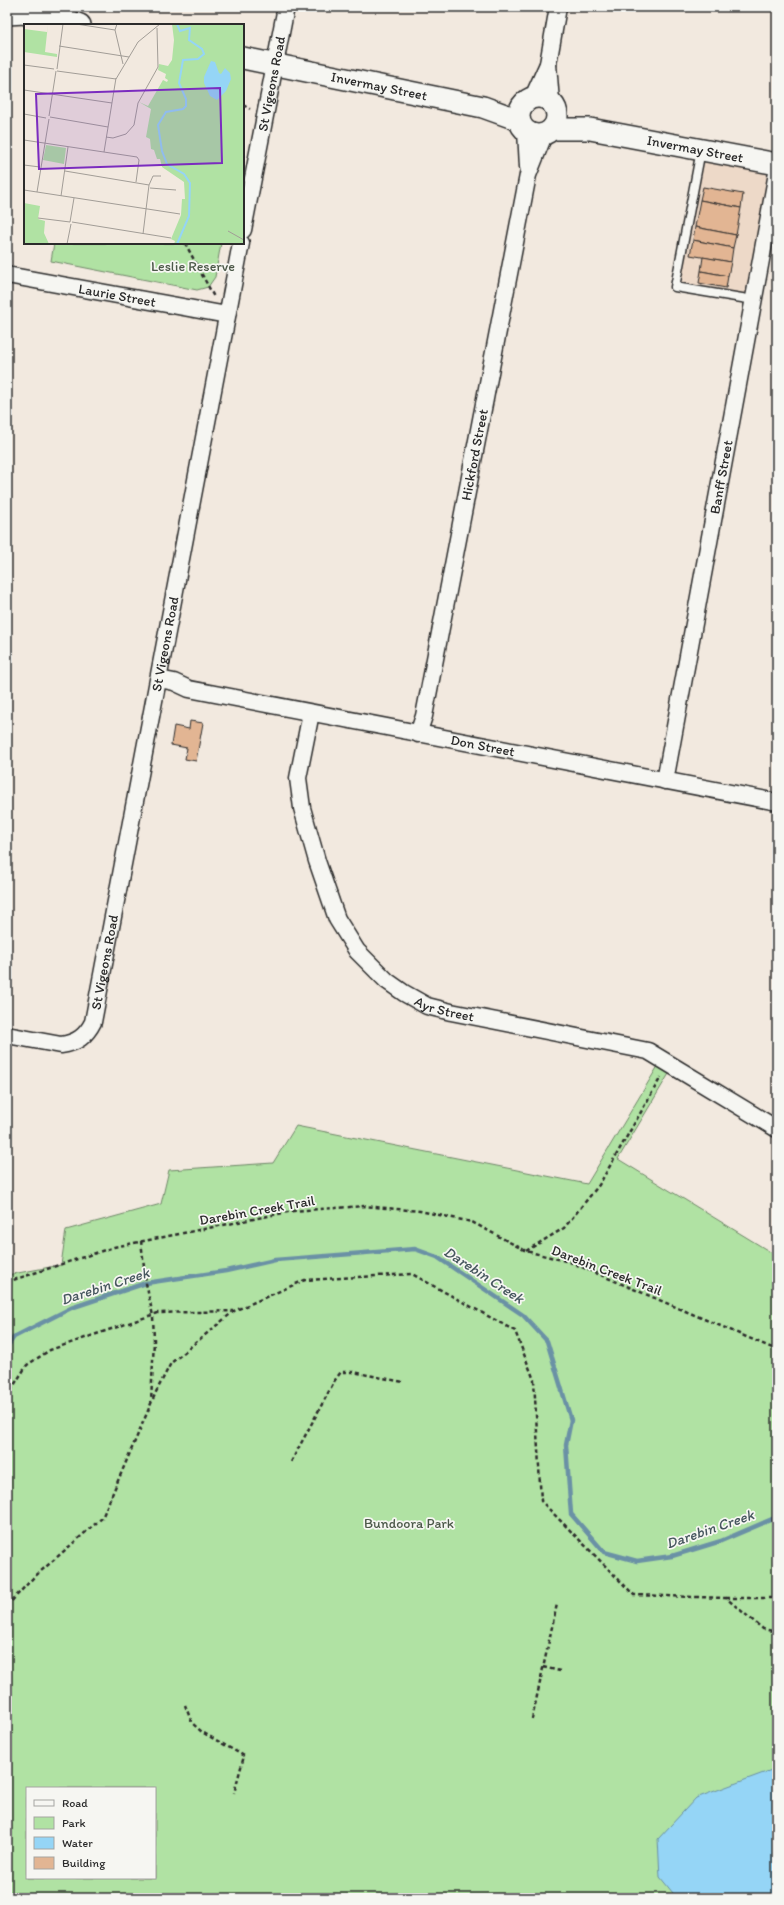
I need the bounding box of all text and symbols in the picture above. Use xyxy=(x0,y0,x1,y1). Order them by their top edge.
inset map xyxy=(24,24,244,244)
street label: St Vigeons Road xyxy=(254,34,289,133)
street label: Invermay Street xyxy=(330,68,429,104)
street label: Invermay Street xyxy=(646,132,745,167)
park label: Leslie Reserve xyxy=(151,258,235,275)
street label: Laurie Street xyxy=(77,280,157,311)
street label: Hickford Street xyxy=(458,408,492,502)
street label: Banff Street xyxy=(706,439,737,516)
street label: St Vigeons Road xyxy=(148,595,183,693)
street label: Don Street xyxy=(449,731,516,760)
street label: St Vigeons Road xyxy=(87,913,122,1011)
street label: Ayr Street xyxy=(411,993,476,1025)
street label: Darebin Creek Trail xyxy=(198,1192,316,1229)
water label: Darebin Creek xyxy=(441,1242,528,1308)
street label: Darebin Creek Trail xyxy=(549,1242,664,1299)
water label: Darebin Creek xyxy=(59,1263,153,1309)
water label: Darebin Creek xyxy=(664,1505,758,1552)
park label: Bundoora Park xyxy=(364,1515,454,1532)
legend xyxy=(26,1787,156,1879)
text: Road xyxy=(62,1796,88,1810)
text: Park xyxy=(62,1816,86,1830)
text: Water xyxy=(62,1836,93,1850)
text: Building xyxy=(62,1856,106,1870)

